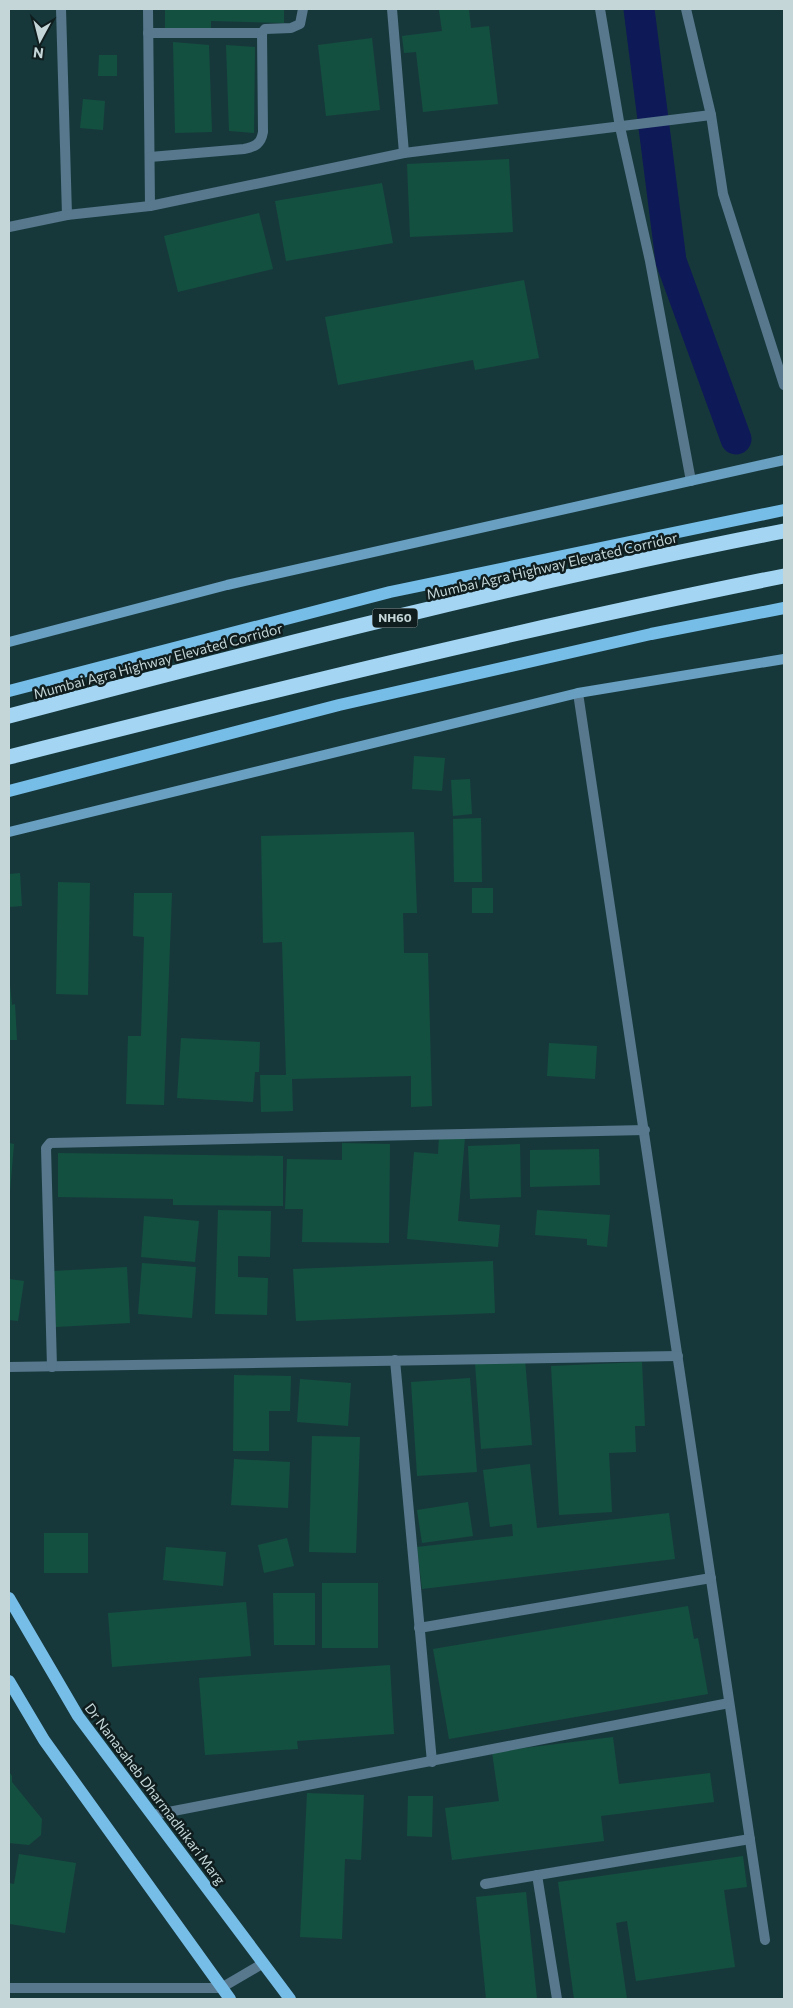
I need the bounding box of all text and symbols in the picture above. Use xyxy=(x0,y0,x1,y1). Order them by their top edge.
north arrow xyxy=(15,15,65,65)
text: N xyxy=(32,44,45,62)
street label: Mumbai Agra Highway Elevated Corridor xyxy=(425,528,680,603)
road number: NH60 xyxy=(372,608,418,628)
street label: Mumbai Agra Highway Elevated Corridor xyxy=(31,619,285,702)
street label: Dr Nanasaheb Dharmadhikari Marg xyxy=(82,1700,230,1888)

